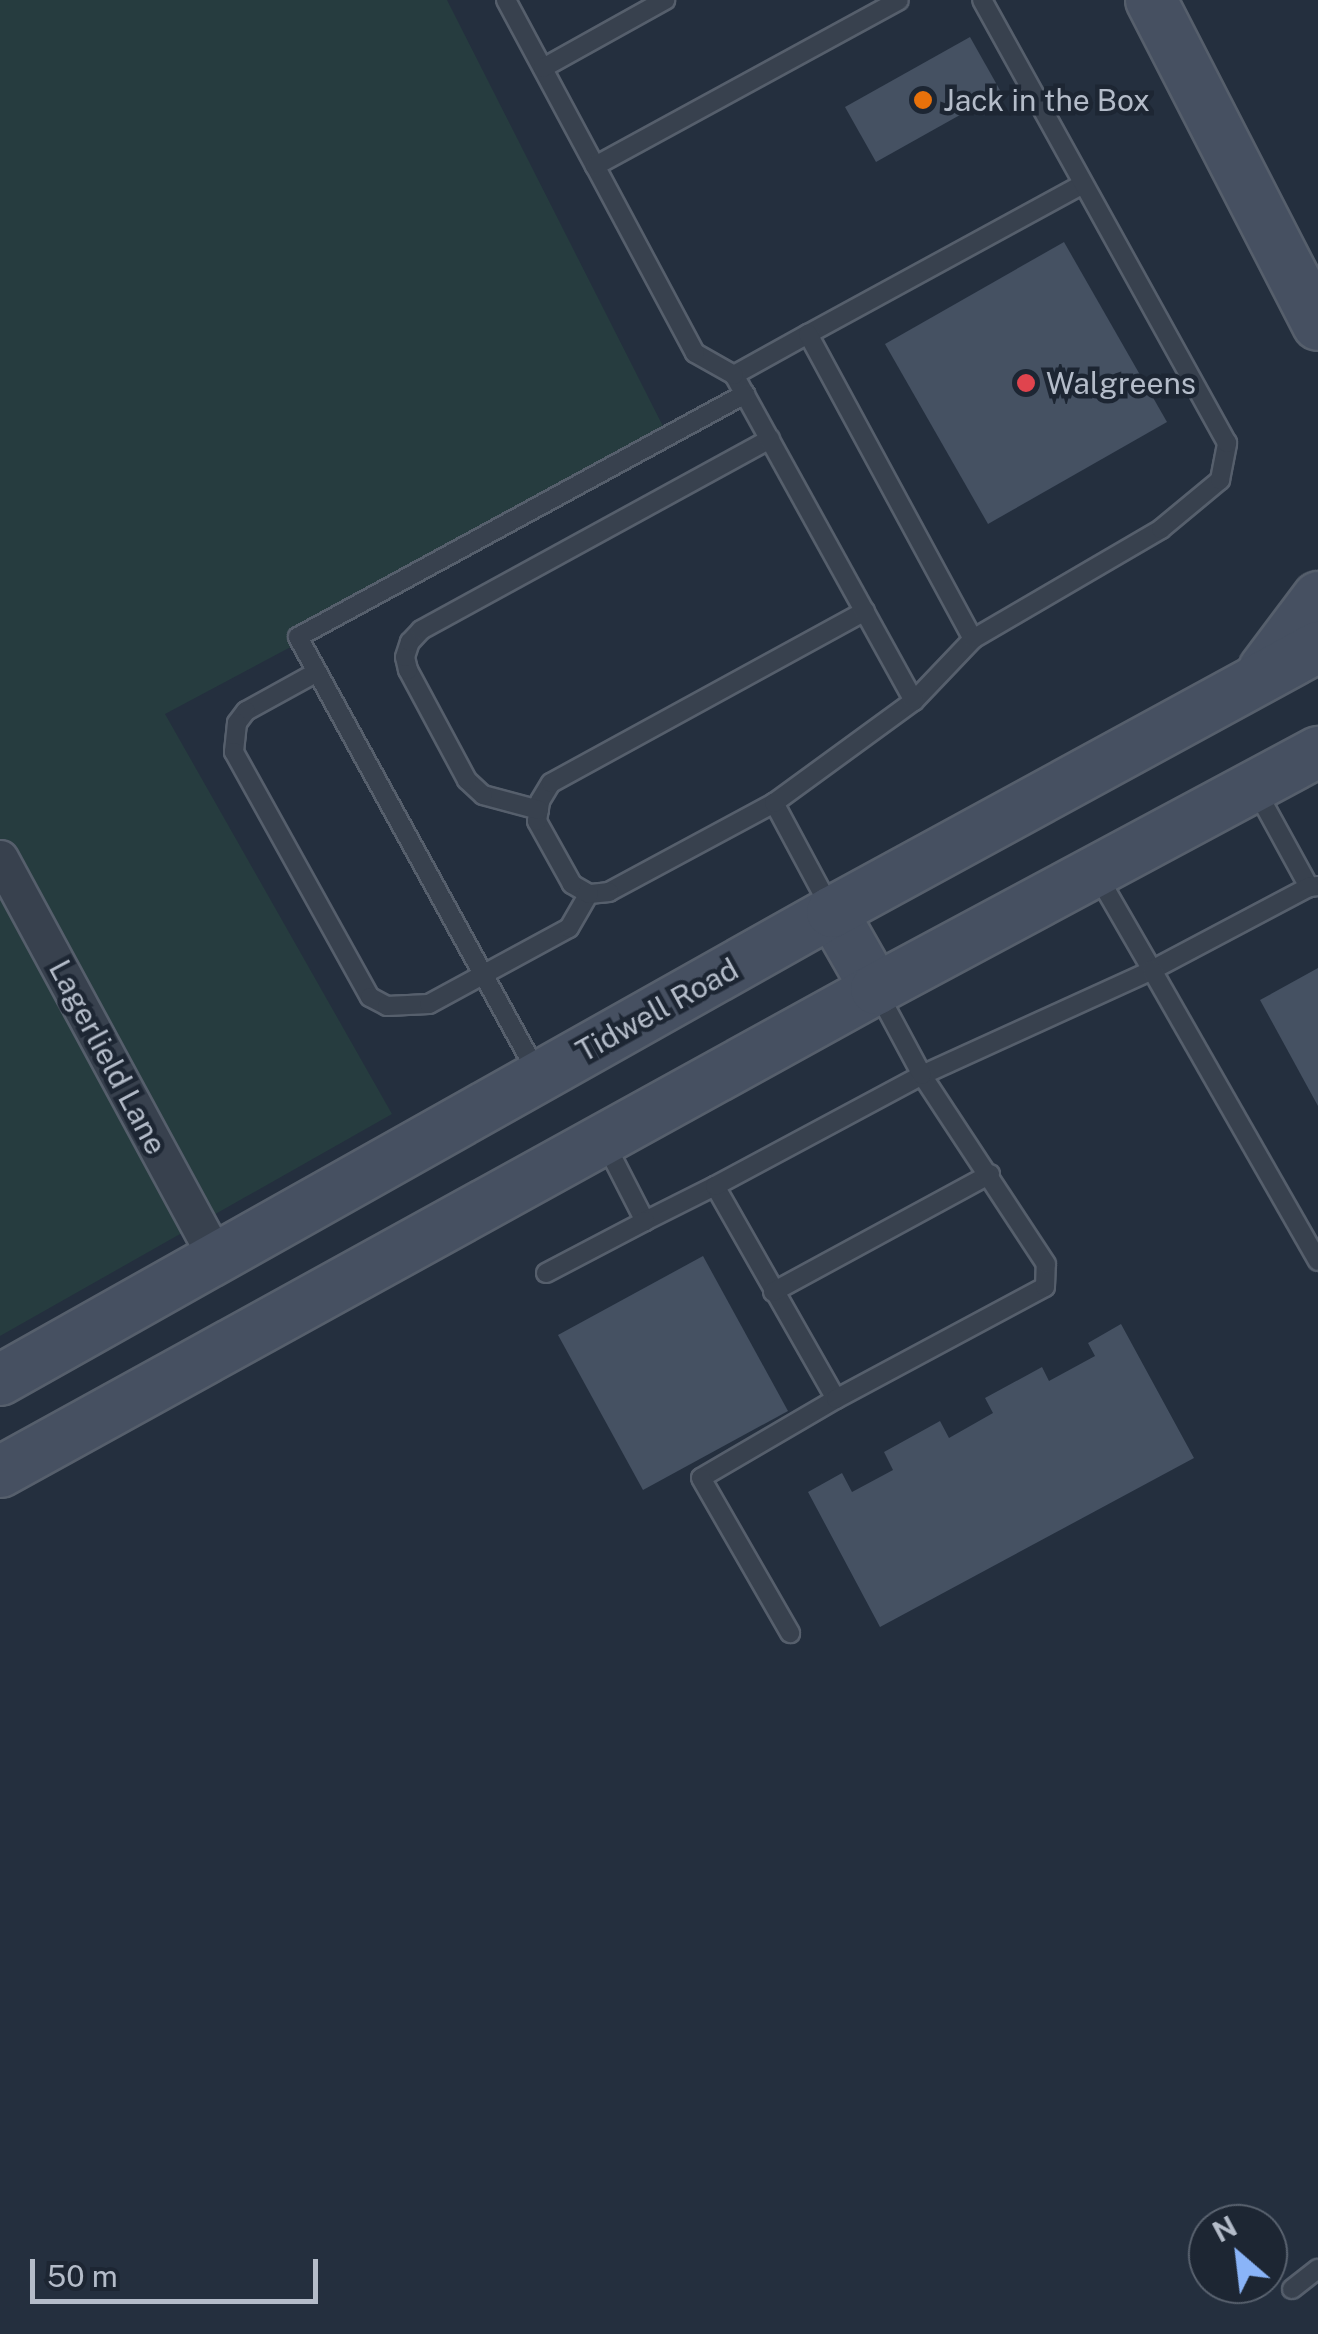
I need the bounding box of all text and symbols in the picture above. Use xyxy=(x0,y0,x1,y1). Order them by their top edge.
place label: Jack in the Box xyxy=(943,82,1150,118)
marker: Jack in the Box xyxy=(912,89,934,111)
place label: Walgreens xyxy=(1046,365,1196,401)
marker: Walgreens xyxy=(1015,372,1037,394)
street label: Tidwell Road xyxy=(570,951,744,1069)
street label: Lagerlield Lane xyxy=(42,954,174,1160)
north arrow xyxy=(1188,2204,1288,2304)
text: N xyxy=(1207,2209,1242,2249)
scale bar xyxy=(35,2239,322,2301)
text: 50 m xyxy=(47,2258,118,2294)

